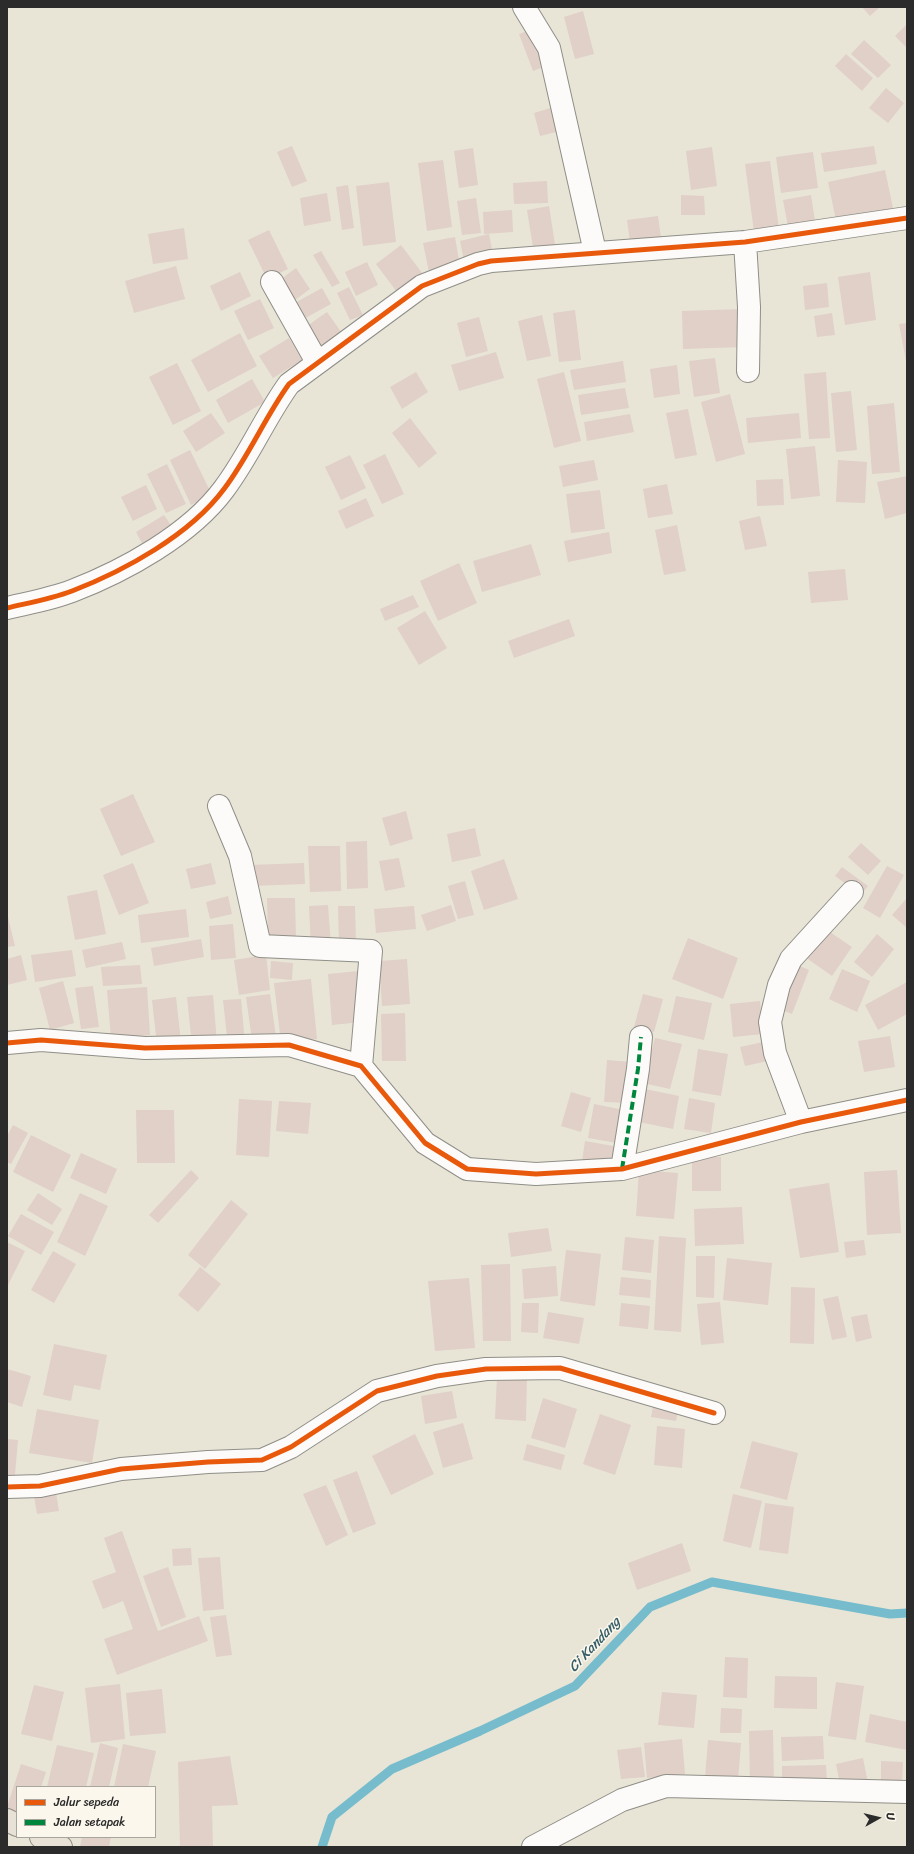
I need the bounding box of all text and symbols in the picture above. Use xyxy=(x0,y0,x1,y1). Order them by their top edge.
water label: Ci Kandang xyxy=(566,1614,624,1676)
legend xyxy=(16,1786,156,1838)
text: Jalur sepeda xyxy=(54,1791,119,1813)
north arrow xyxy=(858,1798,898,1838)
text: Jalan setapak xyxy=(54,1811,125,1833)
text: U xyxy=(880,1811,900,1821)

